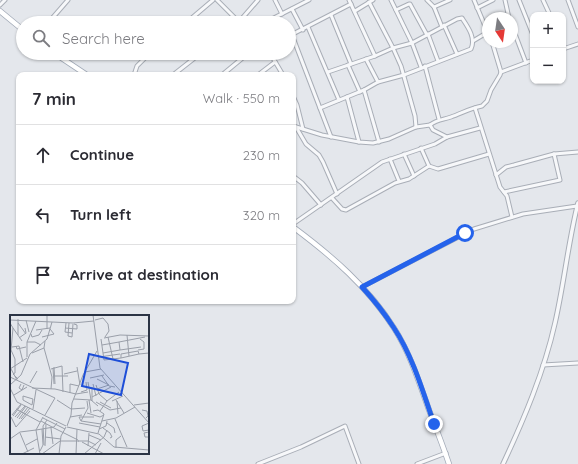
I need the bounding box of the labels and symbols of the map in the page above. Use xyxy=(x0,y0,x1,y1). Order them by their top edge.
north arrow xyxy=(482,12,518,48)
route start xyxy=(456,224,474,242)
inset map xyxy=(10,315,149,454)
route end xyxy=(425,415,443,433)

